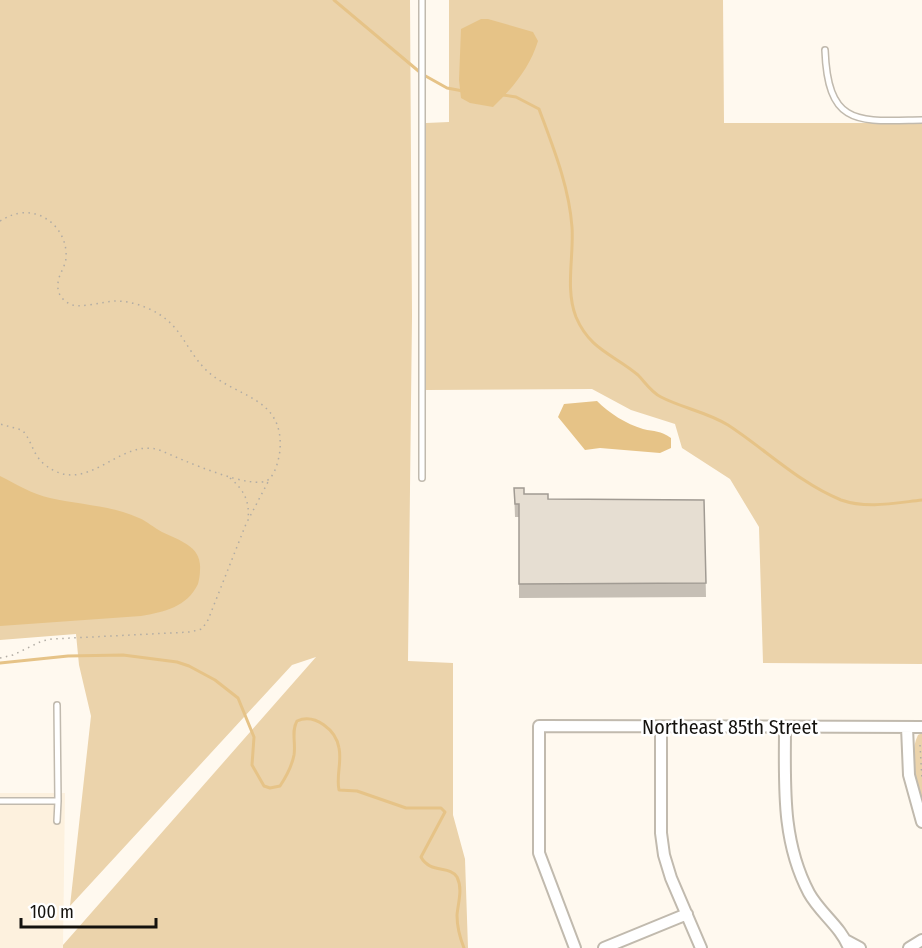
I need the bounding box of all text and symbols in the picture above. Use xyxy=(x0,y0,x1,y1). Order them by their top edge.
street label: Northeast 85th Street xyxy=(642,715,818,739)
scale bar xyxy=(21,891,156,929)
text: 100 m xyxy=(30,901,74,923)

